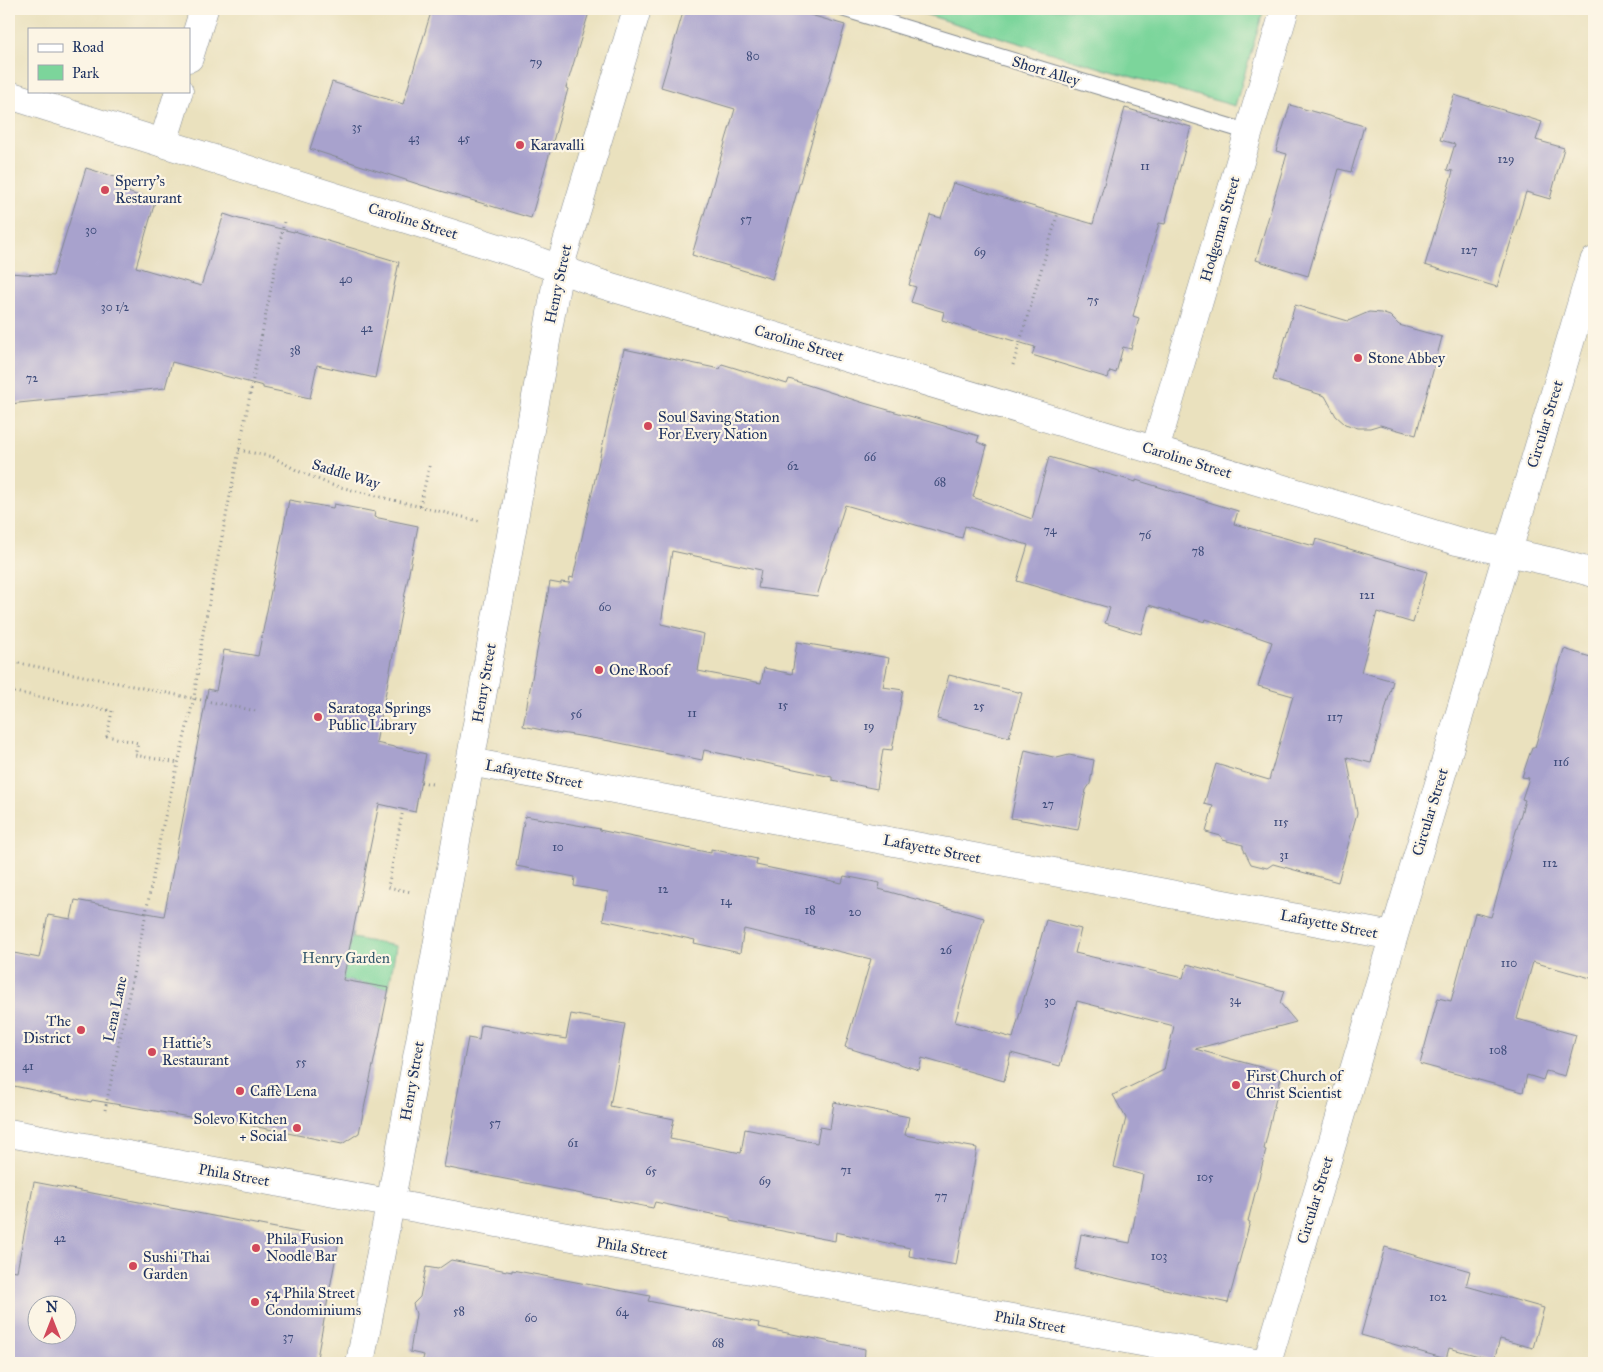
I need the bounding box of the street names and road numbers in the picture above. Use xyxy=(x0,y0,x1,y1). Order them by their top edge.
street label: Short Alley xyxy=(1010,52,1083,90)
street label: Hodgeman Street xyxy=(1196,174,1244,284)
street label: Caroline Street xyxy=(366,199,461,243)
street label: Henry Street xyxy=(541,242,575,325)
street label: Caroline Street xyxy=(752,321,847,365)
street label: Circular Street xyxy=(1523,377,1567,470)
street label: Caroline Street xyxy=(1140,438,1235,482)
street label: Saddle Way xyxy=(310,455,383,493)
street label: Henry Street xyxy=(468,641,500,724)
street label: Lafayette Street xyxy=(484,756,585,792)
street label: Circular Street xyxy=(1408,765,1452,858)
street label: Lafayette Street xyxy=(882,831,983,867)
street label: Lafayette Street xyxy=(1279,906,1380,942)
street label: Lena Lane xyxy=(99,974,131,1044)
street label: Henry Street xyxy=(396,1039,428,1122)
street label: Circular Street xyxy=(1293,1153,1337,1246)
street label: Phila Street xyxy=(197,1160,272,1190)
street label: Phila Street xyxy=(595,1233,670,1263)
street label: Phila Street xyxy=(993,1307,1068,1337)

